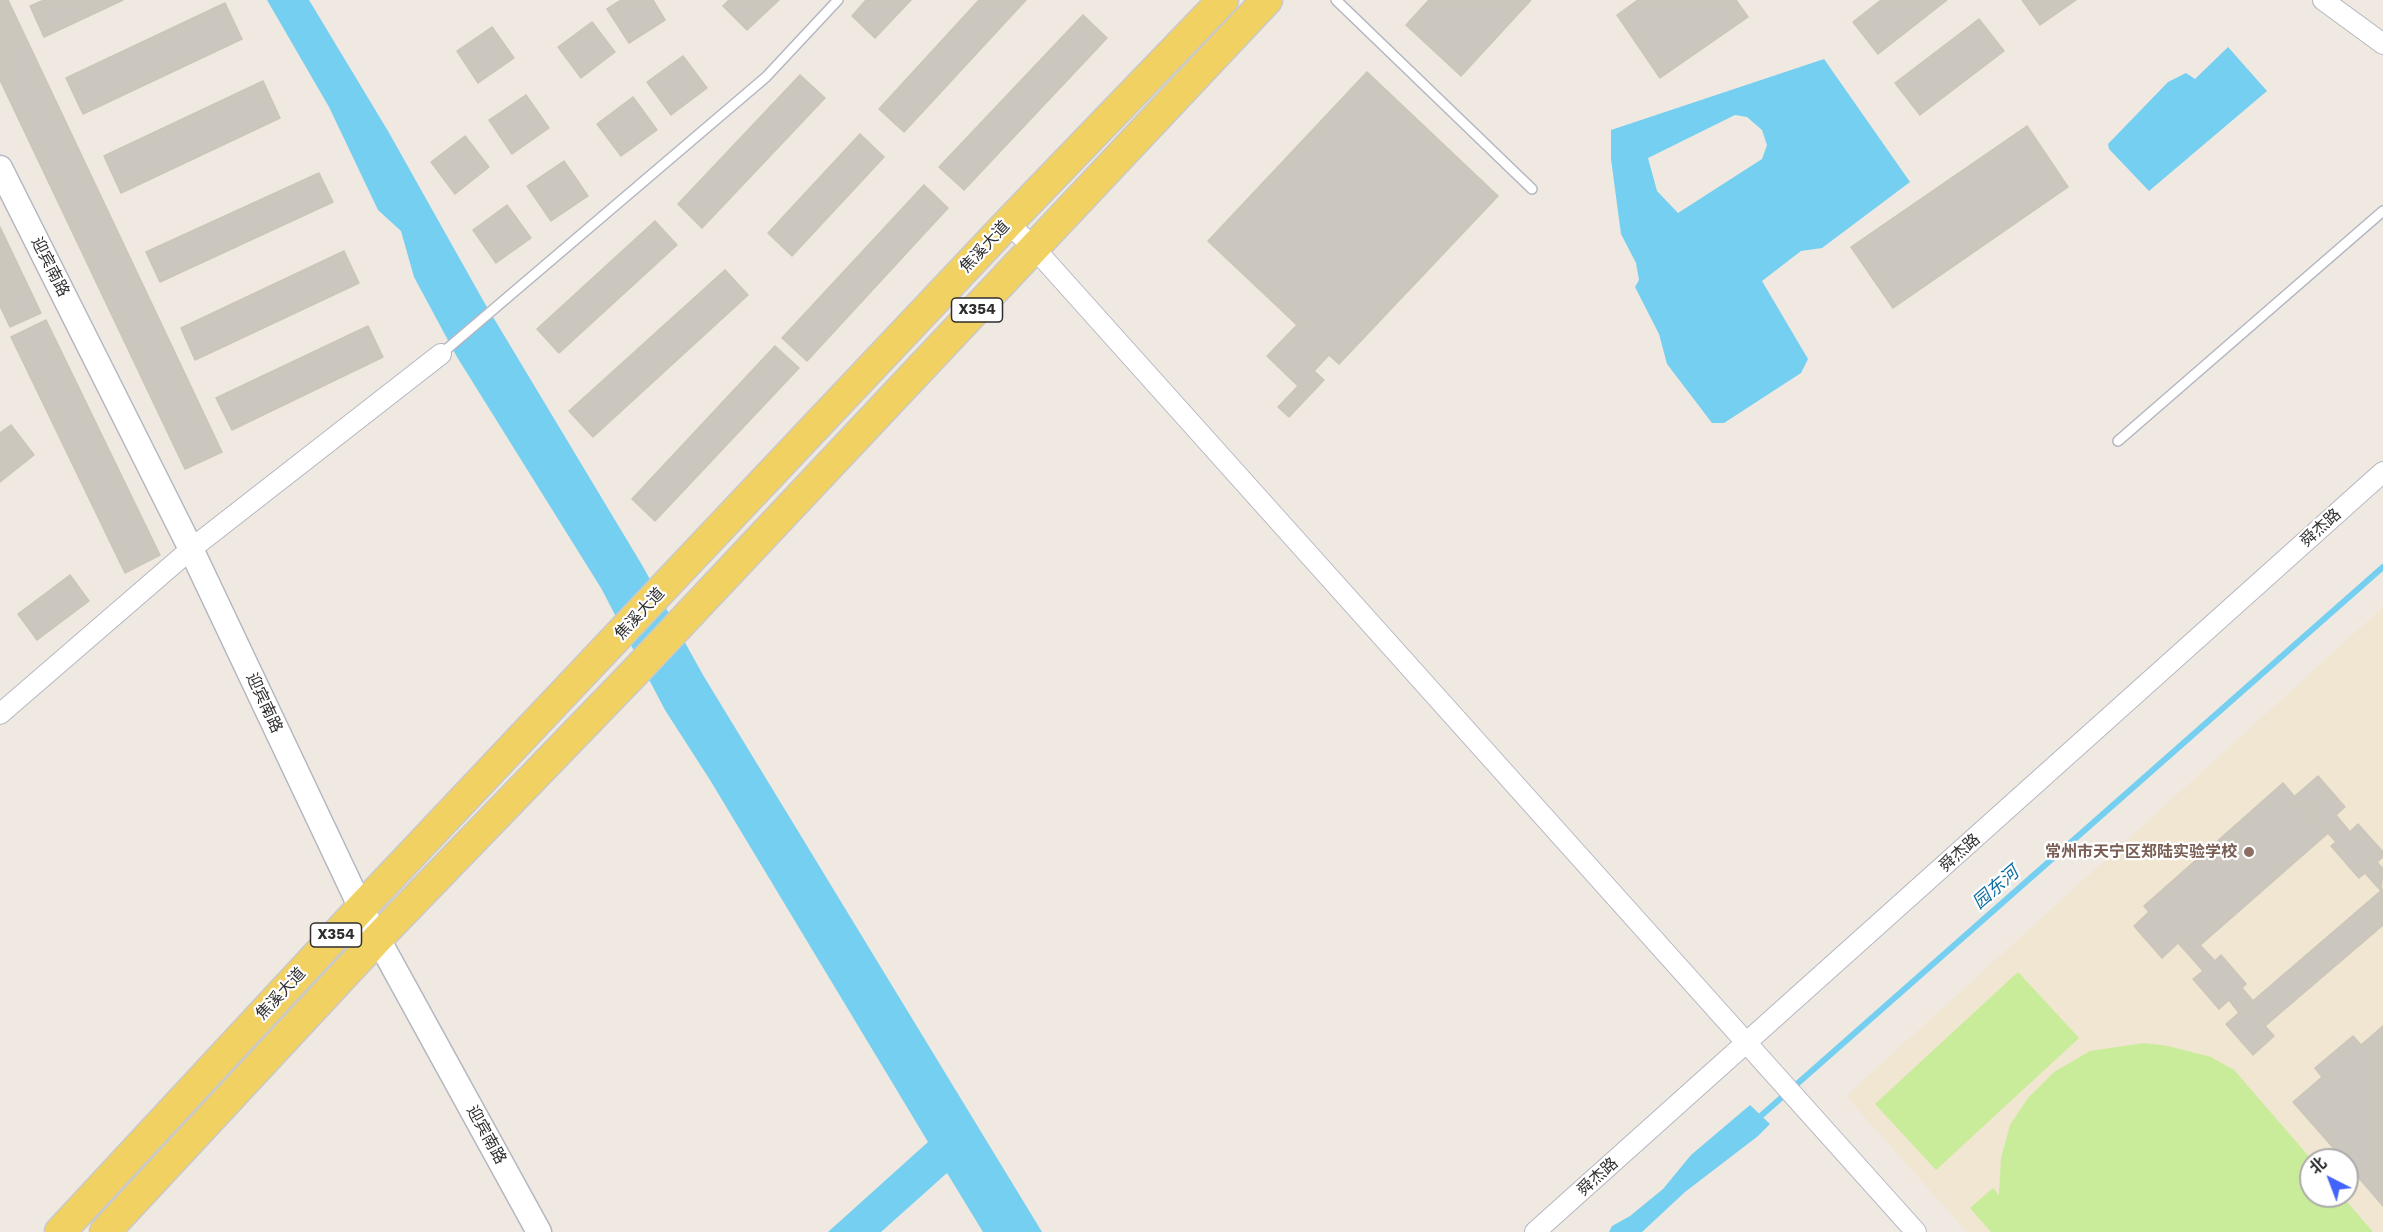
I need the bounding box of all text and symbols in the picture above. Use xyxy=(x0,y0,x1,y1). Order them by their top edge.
street label: 焦溪大道 xyxy=(956,217,1014,277)
street label: 迎宾南路 xyxy=(27,234,73,300)
road number: X354 xyxy=(952,298,1002,322)
street label: 舜杰路 xyxy=(2297,505,2345,551)
street label: 焦溪大道 xyxy=(611,584,669,644)
street label: 迎宾南路 xyxy=(242,670,286,736)
street label: 舜杰路 xyxy=(1936,830,1984,876)
place label: 常州市天宁区郑陆实验学校 xyxy=(2045,842,2237,862)
marker: 常州市天宁区郑陆实验学校 xyxy=(2242,845,2256,859)
water label: 园东河 xyxy=(1969,862,2023,914)
road number: X354 xyxy=(310,923,362,947)
street label: 焦溪大道 xyxy=(252,964,310,1024)
street label: 迎宾南路 xyxy=(462,1102,510,1168)
north arrow xyxy=(2299,1148,2359,1208)
text: 北 xyxy=(2306,1153,2330,1178)
street label: 舜杰路 xyxy=(1574,1154,1622,1200)

